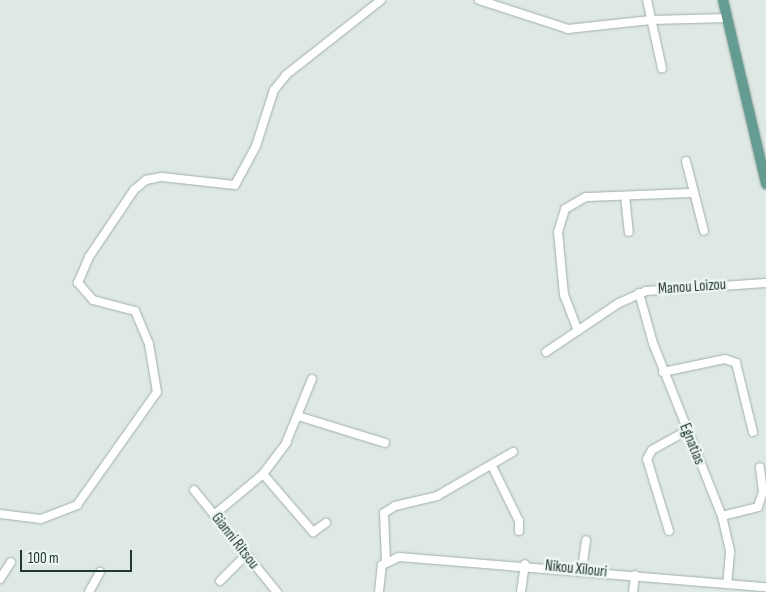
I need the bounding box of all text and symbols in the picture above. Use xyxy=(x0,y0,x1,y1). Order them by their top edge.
street label: Manou Loizou xyxy=(657,276,727,298)
street label: Egnatias xyxy=(676,421,708,467)
street label: Gianni Ritsou xyxy=(208,509,262,573)
scale bar xyxy=(22,540,135,572)
text: 100 m xyxy=(28,549,59,568)
street label: Nikou Xilouri xyxy=(544,557,608,581)

